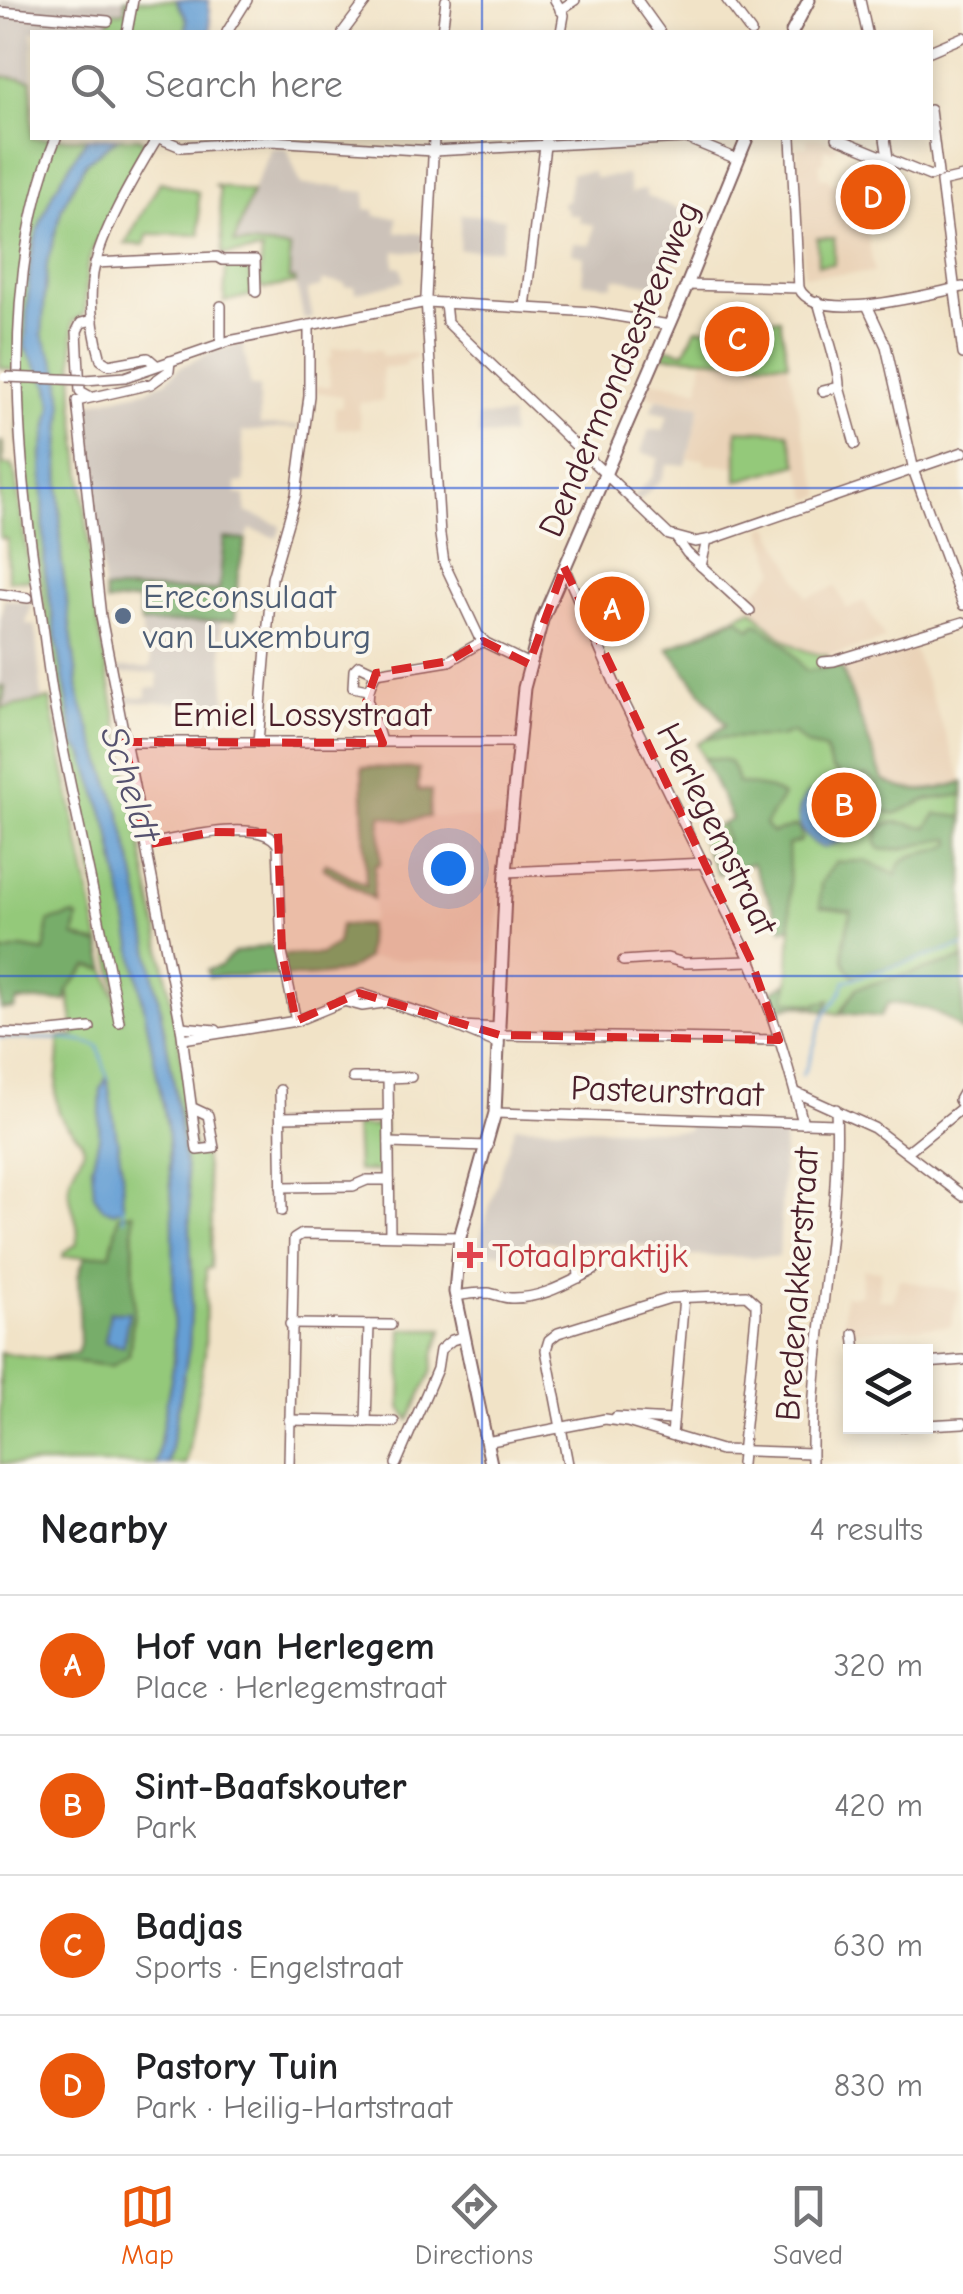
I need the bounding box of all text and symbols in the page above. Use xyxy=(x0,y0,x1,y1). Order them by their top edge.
search box xyxy=(30,30,933,140)
icon: search xyxy=(65,58,120,113)
text: Search here xyxy=(145,63,343,107)
pin: D xyxy=(840,160,906,234)
street label: Dendermondsesteenweg xyxy=(530,195,708,543)
pin: C xyxy=(704,302,770,376)
pin: A xyxy=(580,572,644,646)
place label: Ereconsulaat van Luxemburg xyxy=(142,576,371,657)
marker: Ereconsulaat van Luxemburg xyxy=(112,605,134,627)
street label: Emiel Lossystraat xyxy=(173,694,432,735)
street label: Herlegemstraat xyxy=(648,716,786,943)
water label: Scheldt xyxy=(91,720,170,850)
pin: B xyxy=(812,768,876,842)
your location xyxy=(423,843,474,894)
street label: Pasteurstraat xyxy=(570,1067,765,1115)
street label: Bredenakkerstraat xyxy=(767,1145,827,1422)
place label: Totaalpraktijk xyxy=(492,1235,688,1276)
marker: Totaalpraktijk xyxy=(457,1242,483,1268)
map controls xyxy=(843,1344,933,1434)
button: layers xyxy=(843,1344,933,1434)
text: Nearby xyxy=(40,1505,167,1554)
text: 4 results xyxy=(810,1511,923,1548)
text: Hof van Herlegem xyxy=(135,1625,435,1669)
text: A xyxy=(64,1647,81,1684)
text: 320 m xyxy=(833,1647,923,1684)
text: Place · Herlegemstraat xyxy=(135,1669,446,1706)
text: Sint-Baafskouter xyxy=(135,1765,407,1809)
text: B xyxy=(63,1787,82,1824)
text: 420 m xyxy=(834,1787,923,1824)
text: Park xyxy=(135,1809,196,1846)
text: Badjas xyxy=(135,1905,243,1949)
text: C xyxy=(63,1927,82,1964)
text: 630 m xyxy=(833,1927,923,1964)
text: Sports · Engelstraat xyxy=(135,1949,403,1986)
text: Pastory Tuin xyxy=(135,2045,338,2089)
text: D xyxy=(63,2067,82,2104)
text: 830 m xyxy=(834,2067,923,2104)
text: Park · Heilig-Hartstraat xyxy=(135,2089,452,2126)
tab: Map xyxy=(120,2179,175,2271)
tab: Directions xyxy=(415,2179,533,2271)
tab: Saved xyxy=(773,2179,843,2271)

